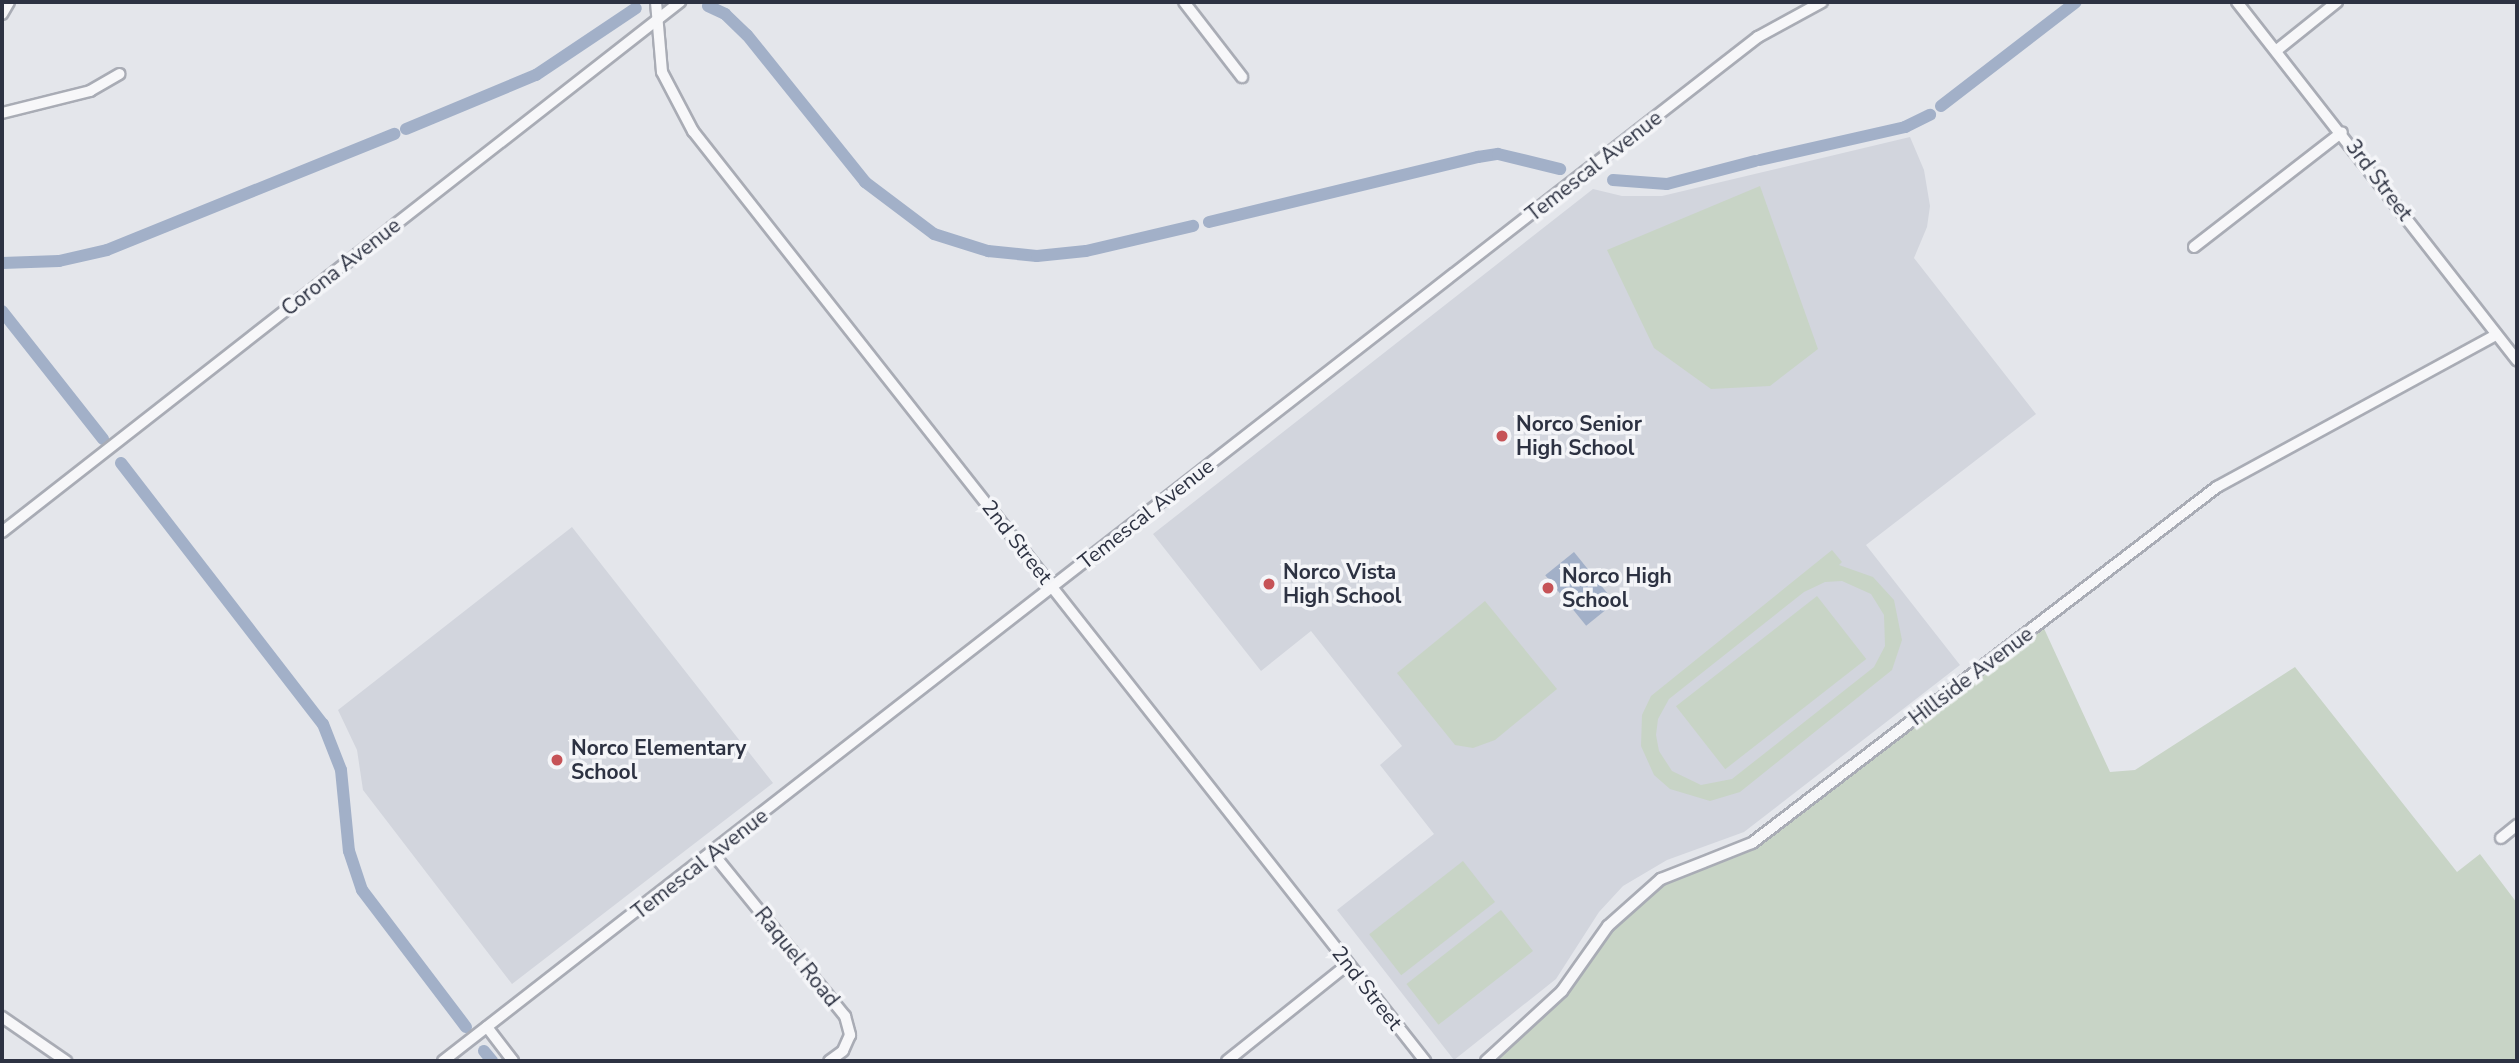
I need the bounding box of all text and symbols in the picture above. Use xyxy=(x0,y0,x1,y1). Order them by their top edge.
street label: Temescal Avenue xyxy=(1521,105,1667,227)
street label: 3rd Street xyxy=(2340,135,2418,225)
street label: Corona Avenue xyxy=(276,213,406,321)
place label: Norco Senior High School xyxy=(1516,411,1642,461)
marker: Norco Senior High School xyxy=(1494,428,1510,444)
street label: Temescal Avenue xyxy=(1073,453,1219,575)
street label: 2nd Street xyxy=(976,495,1058,589)
place label: Norco Vista High School xyxy=(1283,559,1402,609)
place label: Norco High School xyxy=(1562,563,1672,613)
marker: Norco Vista High School xyxy=(1261,576,1277,592)
marker: Norco High School xyxy=(1540,580,1556,596)
street label: Hillside Avenue xyxy=(1904,621,2038,731)
place label: Norco Elementary School xyxy=(571,735,746,785)
marker: Norco Elementary School xyxy=(549,752,565,768)
street label: Temescal Avenue xyxy=(627,803,773,925)
street label: Raquel Road xyxy=(749,902,845,1012)
street label: 2nd Street xyxy=(1326,941,1408,1035)

